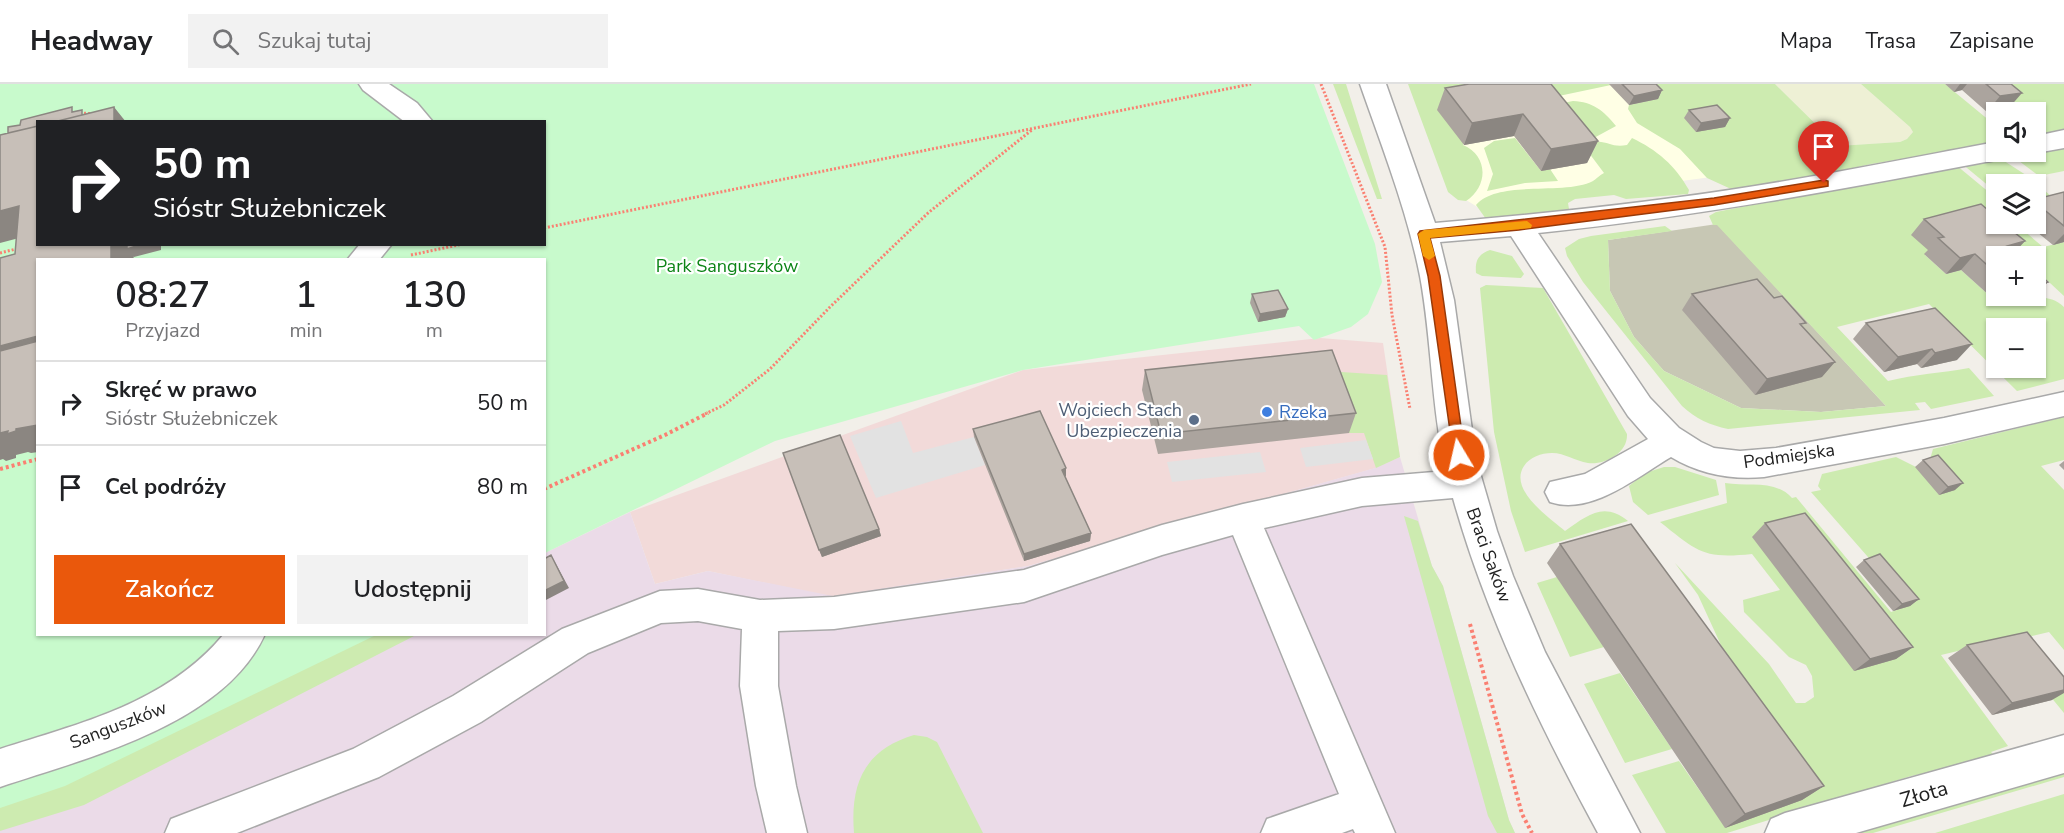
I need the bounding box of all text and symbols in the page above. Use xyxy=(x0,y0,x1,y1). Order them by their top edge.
search box xyxy=(188,14,608,68)
text: Headway xyxy=(30,22,152,60)
icon: search xyxy=(209,25,242,58)
text: Szukaj tutaj xyxy=(257,26,372,56)
text: Mapa xyxy=(1780,27,1832,55)
text: Trasa xyxy=(1865,27,1916,55)
text: Zapisane xyxy=(1949,27,2034,55)
map controls xyxy=(1986,102,2046,378)
button: sound xyxy=(1986,102,2046,162)
pin xyxy=(1798,121,1849,183)
icon: arrive xyxy=(1807,130,1840,163)
text: 50 m xyxy=(153,136,252,193)
icon: right xyxy=(54,144,132,222)
button: layers xyxy=(1986,174,2046,234)
text: Sióstr Służebniczek xyxy=(153,190,386,227)
button: + xyxy=(1986,246,2046,306)
park label: Park Sanguszków xyxy=(656,254,798,278)
text: 08:27 xyxy=(115,271,210,320)
text: 1 xyxy=(295,271,317,320)
text: 130 xyxy=(402,271,467,320)
text: Przyjazd xyxy=(125,317,200,344)
text: min xyxy=(290,317,323,344)
text: m xyxy=(426,317,443,344)
button: − xyxy=(1986,318,2046,378)
text: Skręć w prawo xyxy=(105,375,257,405)
icon: right xyxy=(54,387,87,420)
text: 50 m xyxy=(477,388,528,418)
place label: Wojciech Stach Ubezpieczenia xyxy=(1058,398,1182,443)
place label: Rzeka xyxy=(1279,400,1327,424)
text: Sióstr Służebniczek xyxy=(105,405,278,432)
marker: Rzeka xyxy=(1260,405,1274,419)
marker: Wojciech Stach Ubezpieczenia xyxy=(1187,413,1201,427)
position arrow xyxy=(1427,423,1491,487)
street label: Podmiejska xyxy=(1742,438,1836,474)
icon: arrive xyxy=(54,471,87,504)
text: Cel podróży xyxy=(105,472,226,502)
text: 80 m xyxy=(477,472,528,502)
street label: Braci Saków xyxy=(1461,504,1517,606)
button: Zakończ xyxy=(54,555,285,624)
button: Udostępnij xyxy=(297,555,528,624)
street label: Sanguszków xyxy=(66,695,170,755)
street label: Złota xyxy=(1897,774,1951,814)

